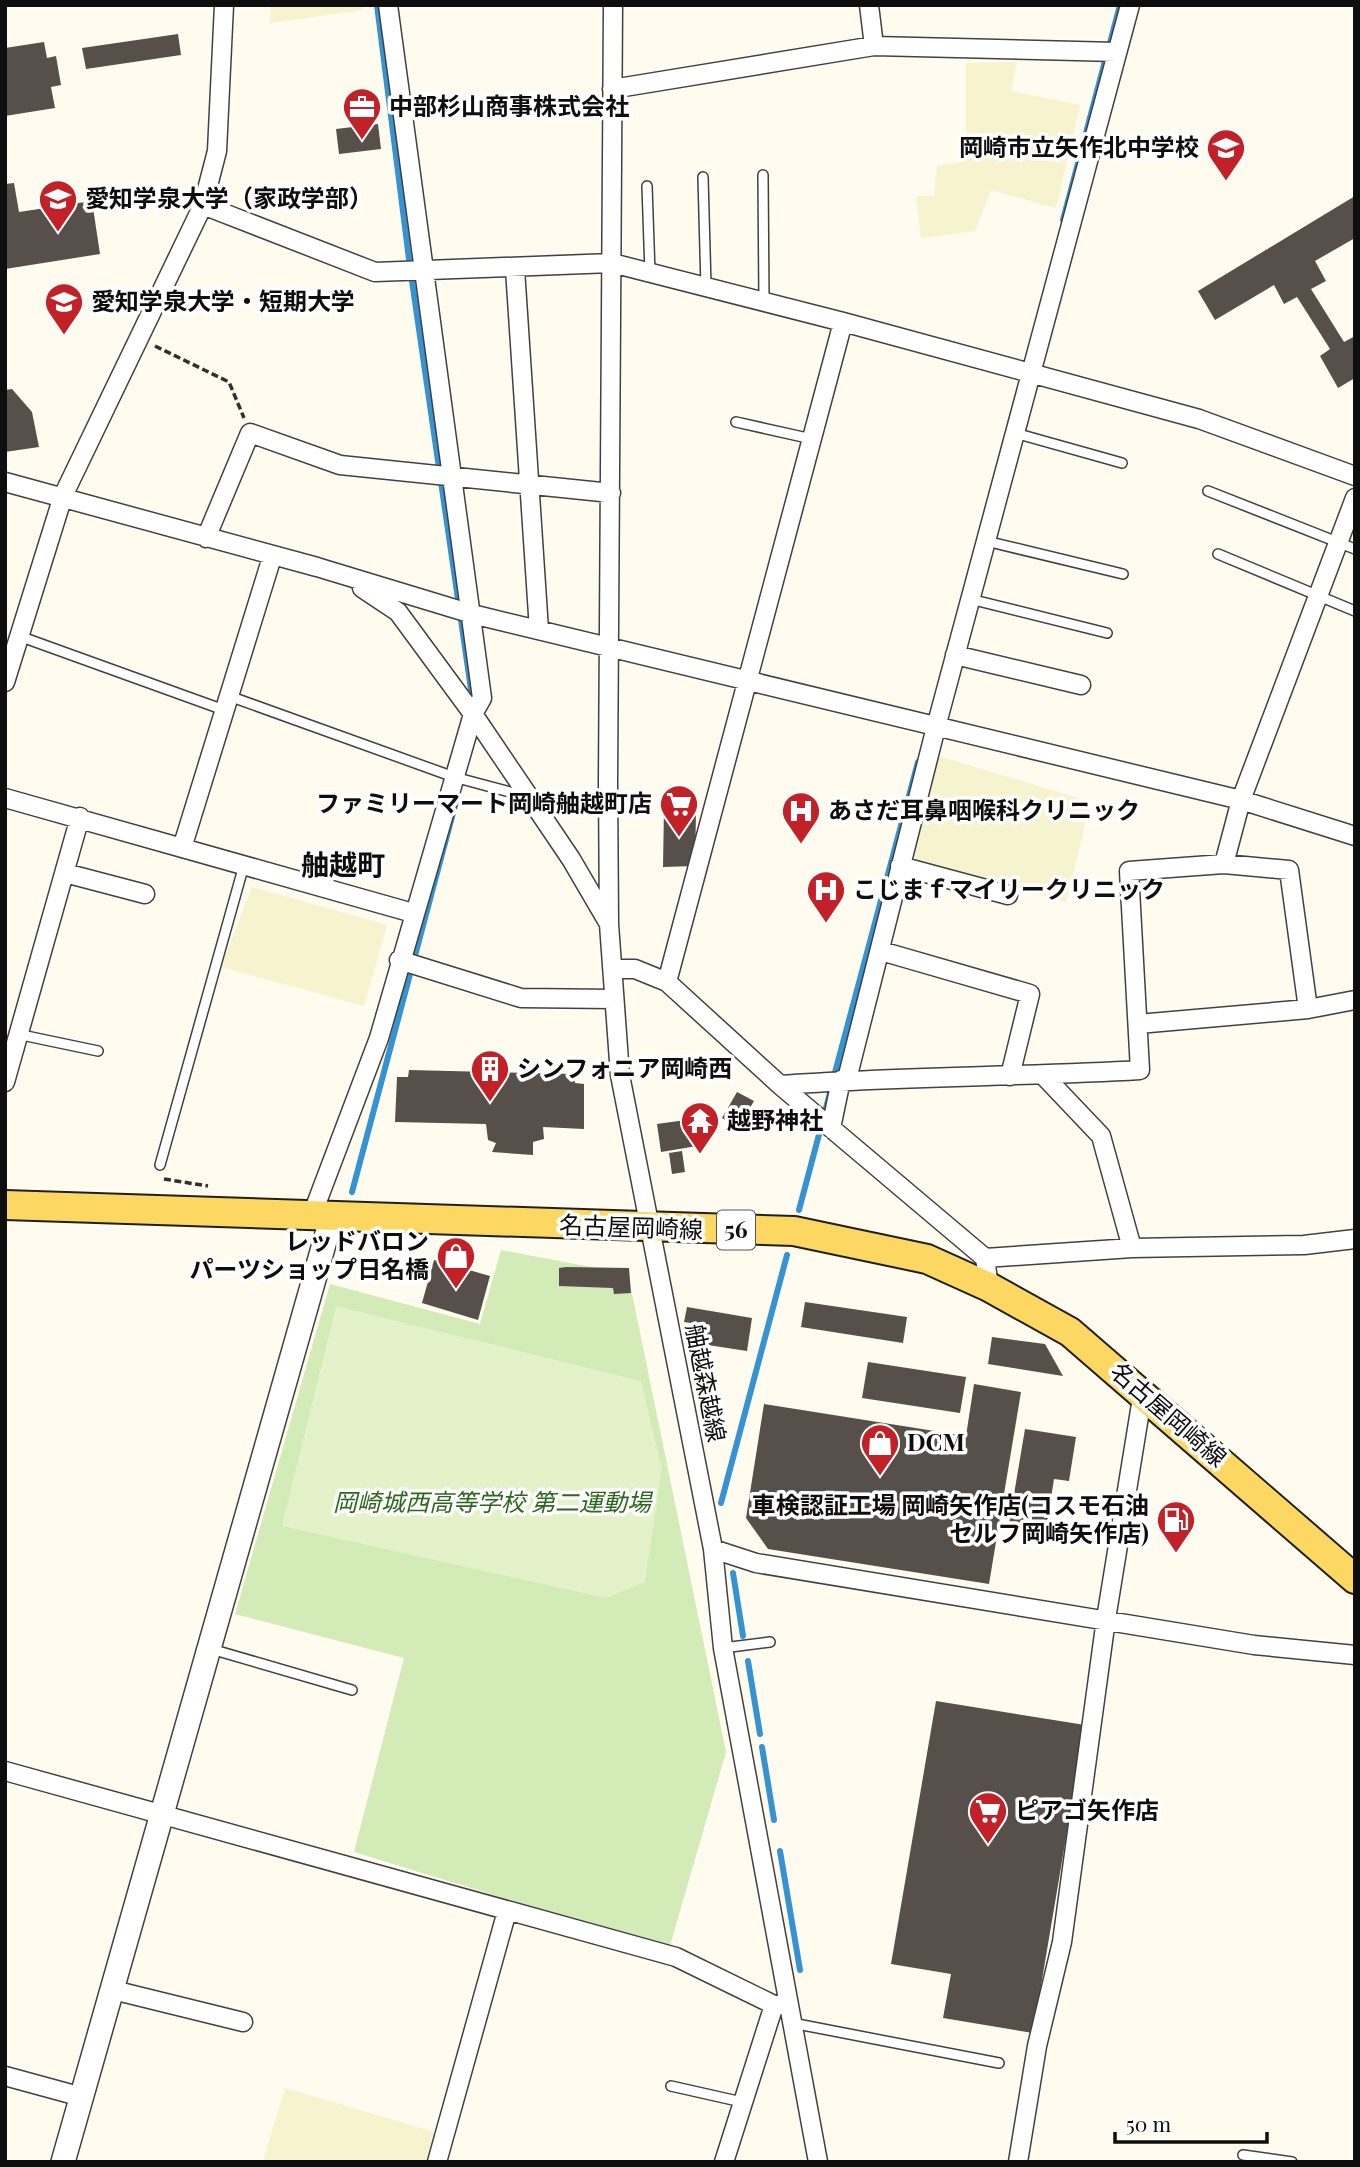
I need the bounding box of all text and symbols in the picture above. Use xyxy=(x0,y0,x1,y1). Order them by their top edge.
office icon: 中部杉山商事株式会社 xyxy=(341,86,383,141)
place label: 中部杉山商事株式会社 xyxy=(389,89,629,121)
school or university icon: 岡崎市立矢作北中学校 xyxy=(1205,127,1247,182)
place label: 岡崎市立矢作北中学校 xyxy=(959,130,1199,162)
school or university icon: 愛知学泉大学（家政学部） xyxy=(37,178,79,233)
place label: 愛知学泉大学（家政学部） xyxy=(85,181,373,213)
school or university icon: 愛知学泉大学・短期大学 xyxy=(43,281,85,336)
place label: 愛知学泉大学・短期大学 xyxy=(91,284,355,316)
supermarket icon: ファミリーマート岡崎舳越町店 xyxy=(658,783,700,838)
place label: ファミリーマート岡崎舳越町店 xyxy=(316,786,652,818)
hospital icon: あさだ耳鼻咽喉科クリニック xyxy=(780,790,822,845)
place label: あさだ耳鼻咽喉科クリニック xyxy=(828,793,1140,825)
district label: 舳越町 xyxy=(301,845,385,882)
hospital icon: こじまｆマイリークリニック xyxy=(805,869,847,924)
place label: こじまｆマイリークリニック xyxy=(853,872,1165,904)
building icon: シンフォニア岡崎西 xyxy=(469,1048,511,1103)
place label: シンフォニア岡崎西 xyxy=(517,1051,732,1083)
temple icon: 越野神社 xyxy=(679,1100,721,1155)
place label: 越野神社 xyxy=(727,1103,823,1135)
street label: 名古屋岡崎線 xyxy=(559,1207,704,1245)
road number: 56 xyxy=(717,1210,755,1250)
place label: レッドバロン パーツショップ日名橋 xyxy=(189,1224,429,1284)
shop icon: レッドバロン パーツショップ日名橋 xyxy=(435,1235,477,1290)
street label: 舳越森越線 xyxy=(680,1321,734,1445)
street label: 名古屋岡崎線 xyxy=(1104,1354,1234,1473)
shop icon: DCM xyxy=(859,1422,901,1477)
place label: DCM xyxy=(907,1425,965,1457)
park label: 岡崎城西高等学校 第二運動場 xyxy=(333,1485,654,1517)
place label: 車検認証工場 岡崎矢作店(コスモ石油 セルフ岡崎矢作店) xyxy=(752,1488,1149,1548)
fuel station icon: 車検認証工場 岡崎矢作店(コスモ石油 セルフ岡崎矢作店) xyxy=(1155,1499,1197,1554)
supermarket icon: ピアゴ矢作店 xyxy=(967,1790,1009,1845)
place label: ピアゴ矢作店 xyxy=(1015,1793,1159,1825)
scale bar xyxy=(1115,2100,1267,2144)
text: 50 m xyxy=(1126,2109,1172,2137)

